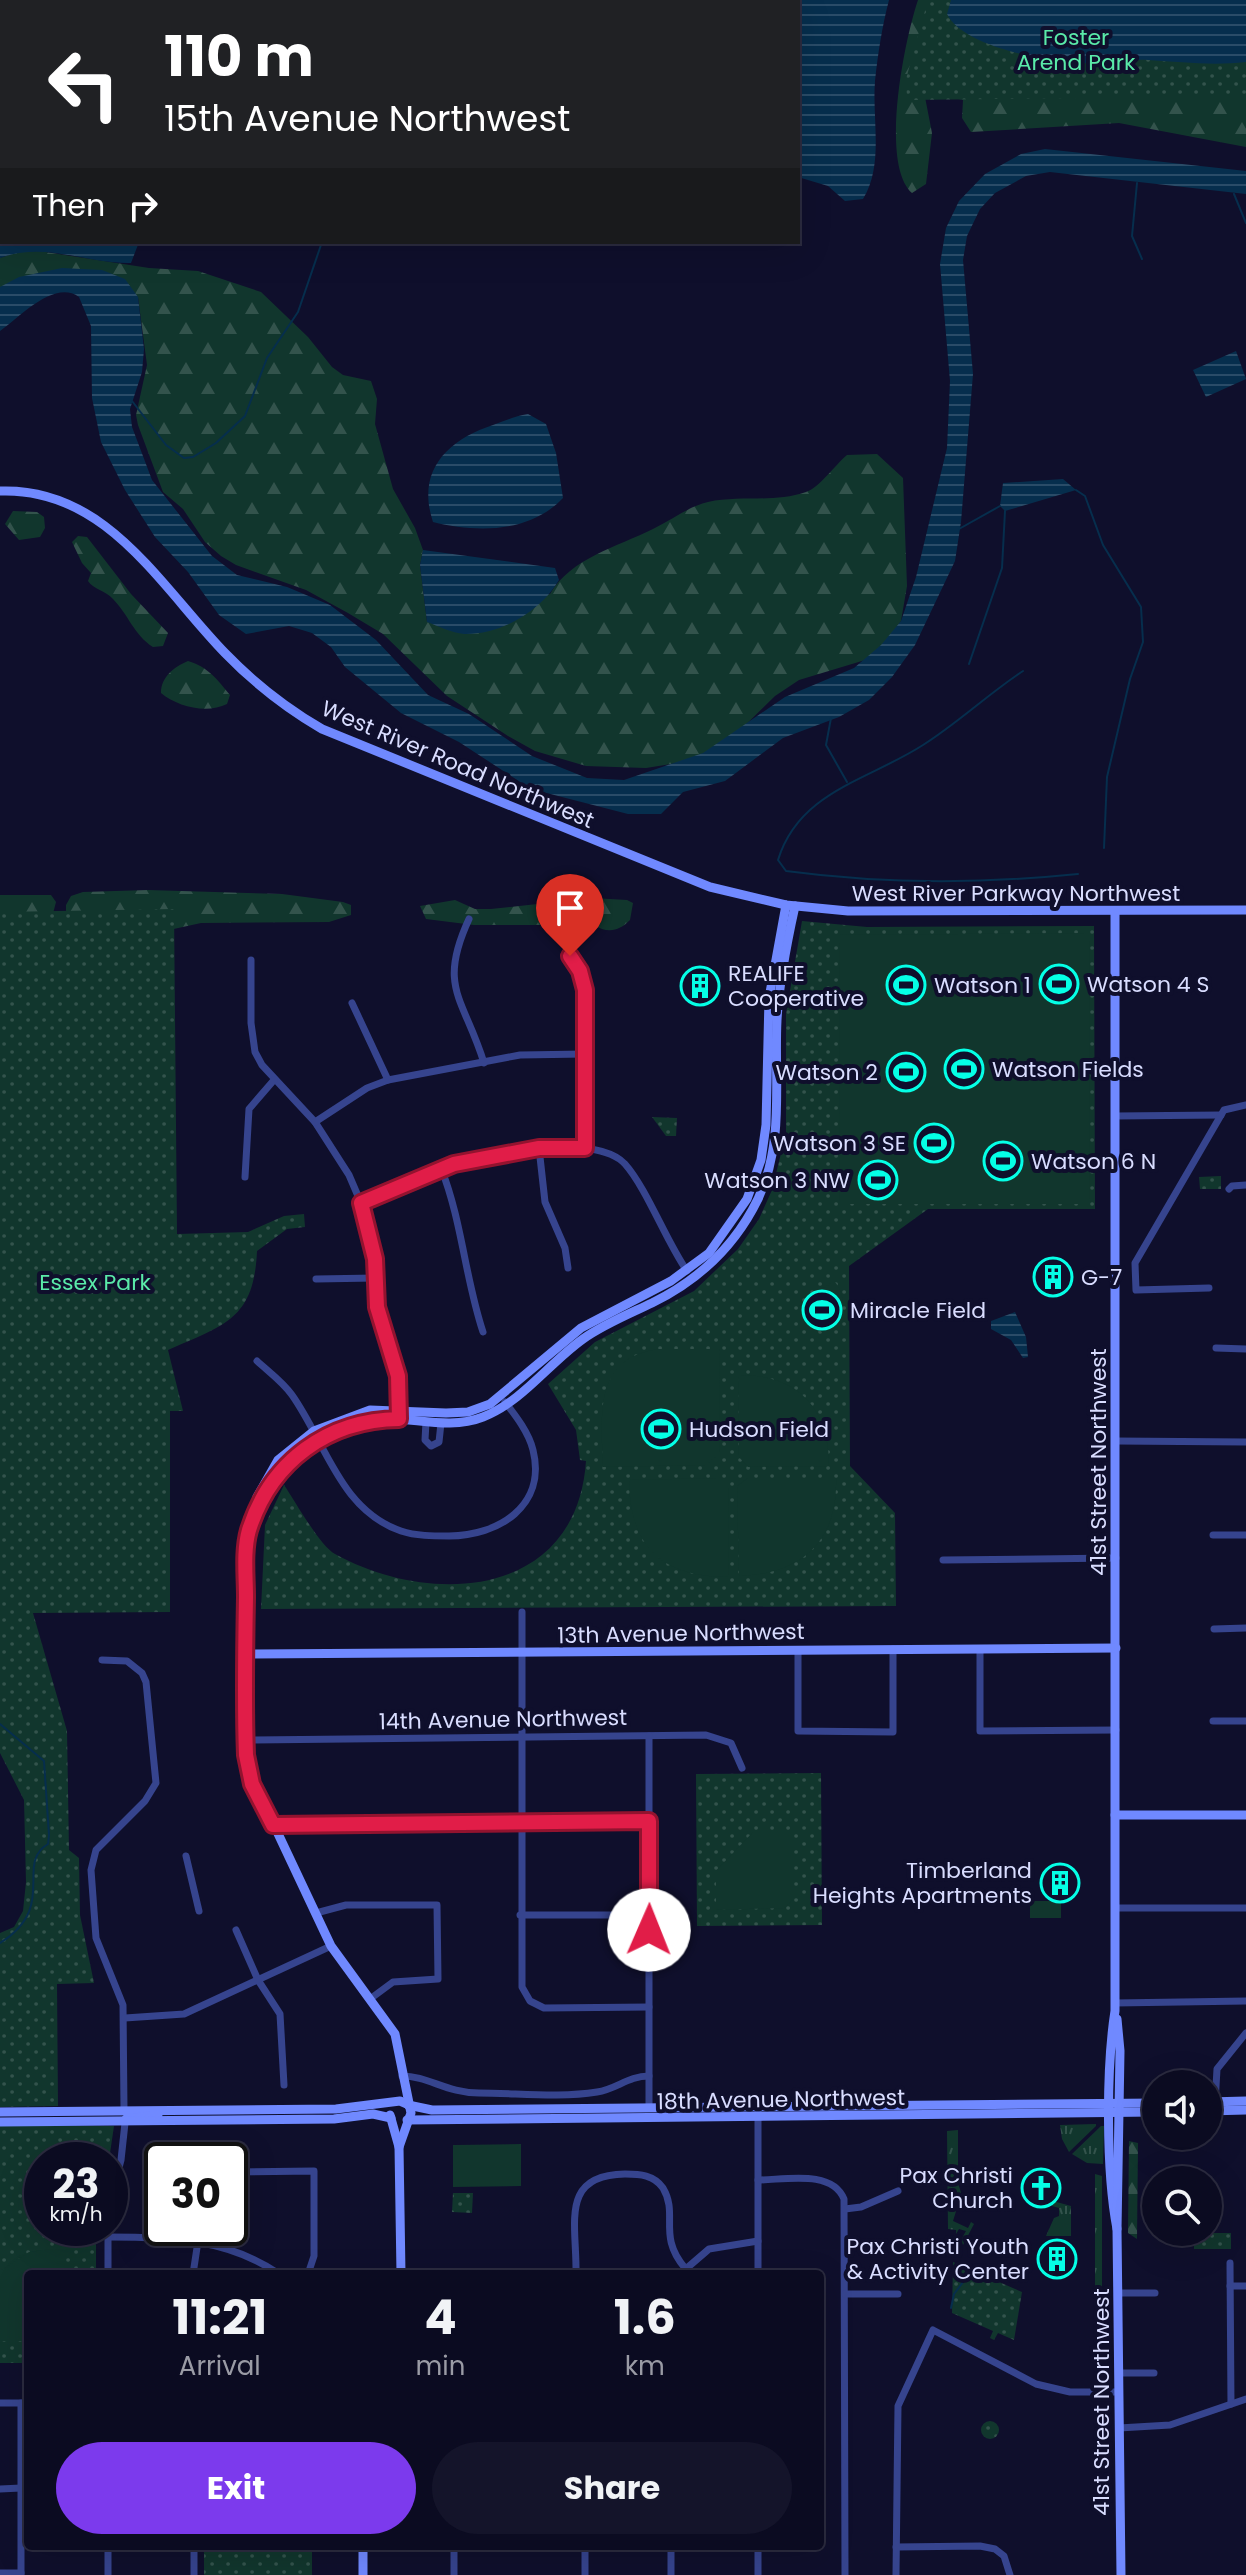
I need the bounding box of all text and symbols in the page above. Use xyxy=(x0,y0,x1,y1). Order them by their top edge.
text: 110 m xyxy=(164,17,314,96)
park label: Foster Arend Park xyxy=(1017,22,1136,78)
icon: left xyxy=(32,32,136,136)
text: 15th Avenue Northwest xyxy=(164,93,570,144)
text: Then xyxy=(32,184,105,227)
icon: right xyxy=(121,184,165,228)
street label: West River Road Northwest xyxy=(317,693,599,836)
pin xyxy=(536,874,604,956)
street label: West River Parkway Northwest xyxy=(852,878,1180,909)
icon: arrive xyxy=(548,886,592,930)
place label: REALIFE Cooperative xyxy=(728,958,864,1014)
sports icon: Watson 4 S xyxy=(1038,963,1080,1005)
sports icon: Watson 1 xyxy=(885,964,927,1006)
building icon: REALIFE Cooperative xyxy=(679,965,721,1007)
place label: Watson 4 S xyxy=(1087,969,1210,1000)
place label: Watson 1 xyxy=(934,970,1031,1001)
sports icon: Watson Fields xyxy=(943,1048,985,1090)
sports icon: Watson 2 xyxy=(885,1051,927,1093)
place label: Watson Fields xyxy=(992,1054,1144,1085)
place label: Watson 2 xyxy=(775,1057,878,1088)
sports icon: Watson 3 SE xyxy=(913,1122,955,1164)
place label: Watson 3 SE xyxy=(773,1128,906,1159)
sports icon: Watson 6 N xyxy=(982,1140,1024,1182)
place label: Watson 6 N xyxy=(1031,1146,1156,1177)
sports icon: Watson 3 NW xyxy=(857,1159,899,1201)
place label: Watson 3 NW xyxy=(704,1165,850,1196)
building icon: G-7 xyxy=(1032,1256,1074,1298)
place label: G-7 xyxy=(1081,1262,1122,1293)
park label: Essex Park xyxy=(39,1267,151,1298)
sports icon: Miracle Field xyxy=(801,1289,843,1331)
place label: Miracle Field xyxy=(850,1295,986,1326)
street label: 41st Street Northwest xyxy=(1083,1348,1114,1576)
sports icon: Hudson Field xyxy=(640,1408,682,1450)
place label: Hudson Field xyxy=(689,1414,829,1445)
street label: 13th Avenue Northwest xyxy=(557,1616,805,1651)
street label: 14th Avenue Northwest xyxy=(379,1702,627,1737)
place label: Timberland Heights Apartments xyxy=(813,1855,1032,1911)
building icon: Timberland Heights Apartments xyxy=(1039,1862,1081,1904)
position arrow xyxy=(607,1888,691,1972)
map controls xyxy=(1142,2070,1222,2246)
button: sound xyxy=(1142,2070,1222,2150)
street label: 18th Avenue Northwest xyxy=(657,2082,905,2117)
speed limit sign: 30 xyxy=(144,2142,248,2246)
text: 23 xyxy=(52,2156,100,2212)
place label: Pax Christi Church xyxy=(899,2160,1013,2216)
button: search xyxy=(1142,2166,1222,2246)
church icon: Pax Christi Church xyxy=(1020,2167,1062,2209)
text: km/h xyxy=(49,2200,103,2228)
place label: Pax Christi Youth & Activity Center xyxy=(846,2231,1029,2287)
building icon: Pax Christi Youth & Activity Center xyxy=(1036,2238,1078,2280)
text: 11:21 xyxy=(172,2284,267,2351)
text: 4 xyxy=(424,2284,457,2351)
text: 1.6 xyxy=(614,2284,676,2351)
street label: 41st Street Northwest xyxy=(1086,2288,1117,2516)
text: Arrival xyxy=(179,2348,261,2384)
text: min xyxy=(416,2348,465,2384)
text: km xyxy=(625,2348,665,2384)
button: Exit xyxy=(56,2442,416,2534)
button: Share xyxy=(432,2442,792,2534)

